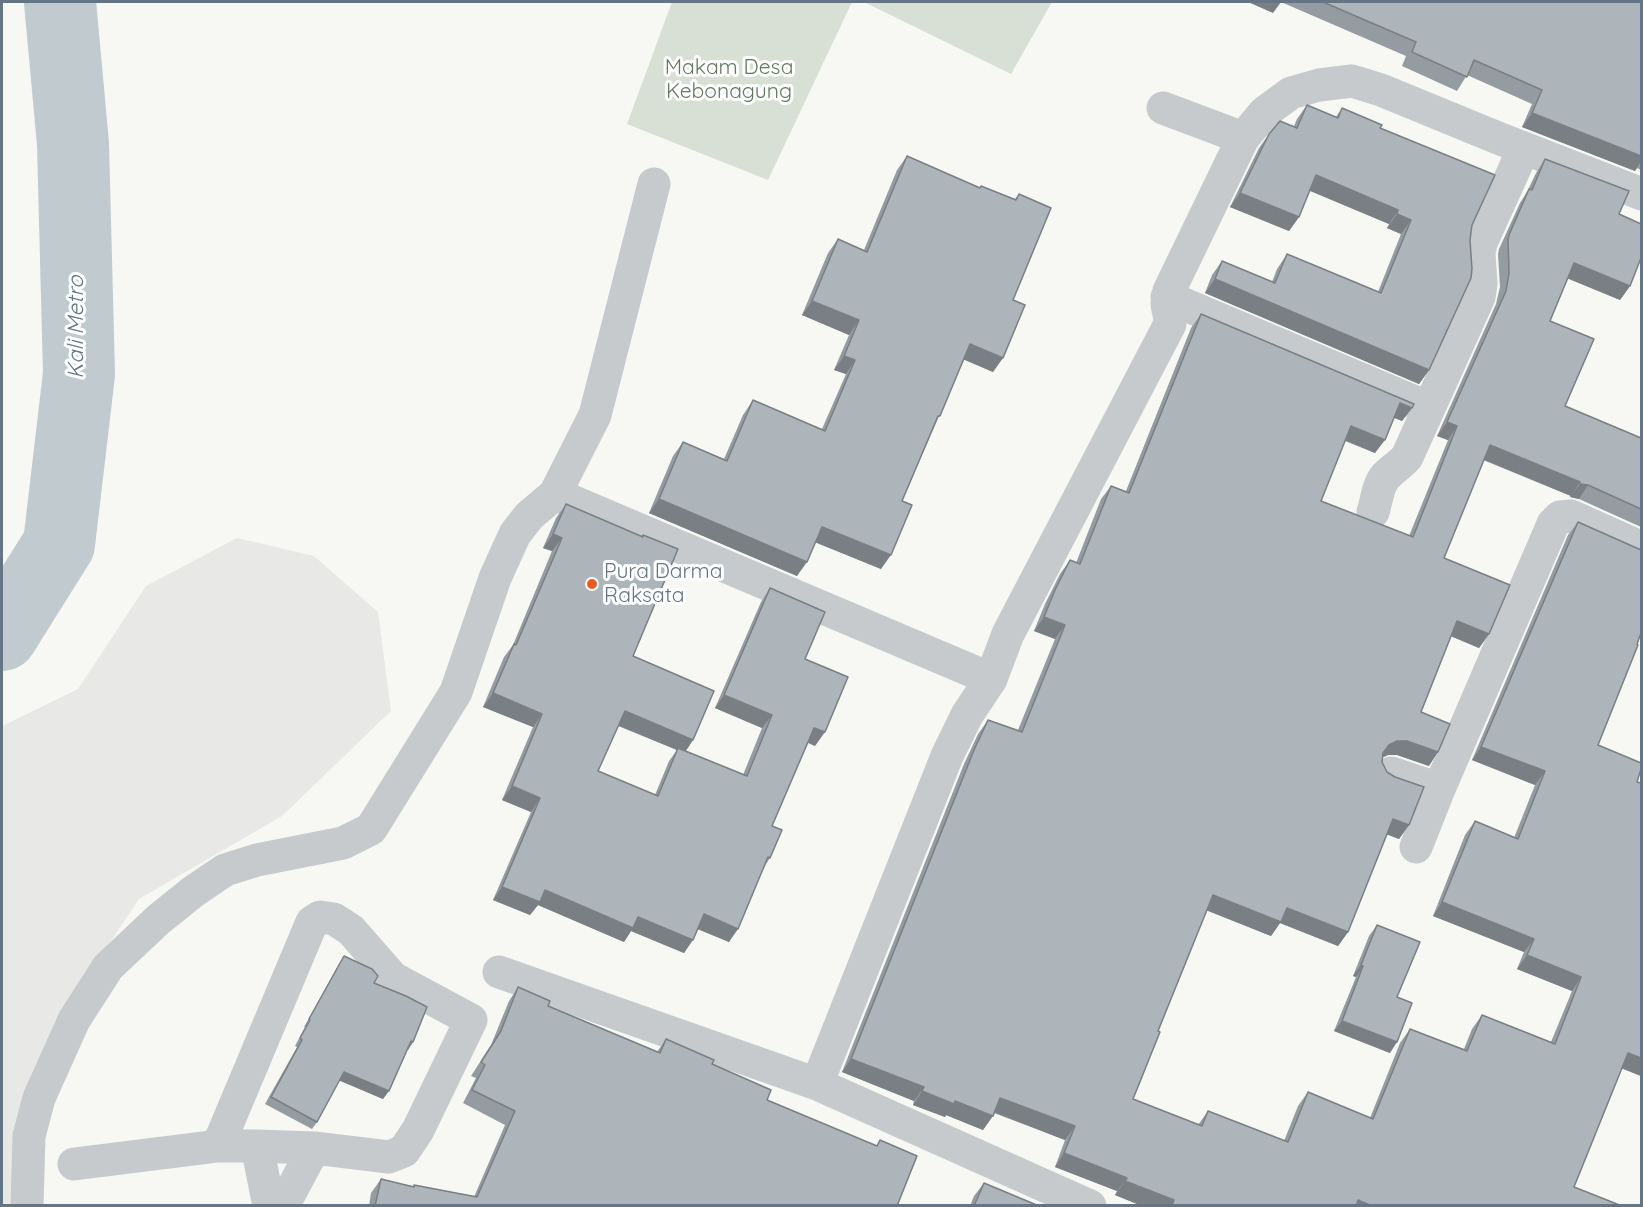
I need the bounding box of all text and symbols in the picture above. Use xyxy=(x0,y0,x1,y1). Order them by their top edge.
park label: Makam Desa Kebonagung xyxy=(665,55,793,105)
water label: Kali Metro xyxy=(63,275,89,379)
place label: Pura Darma Raksata xyxy=(604,559,722,609)
marker: Pura Darma Raksata xyxy=(585,577,599,591)

